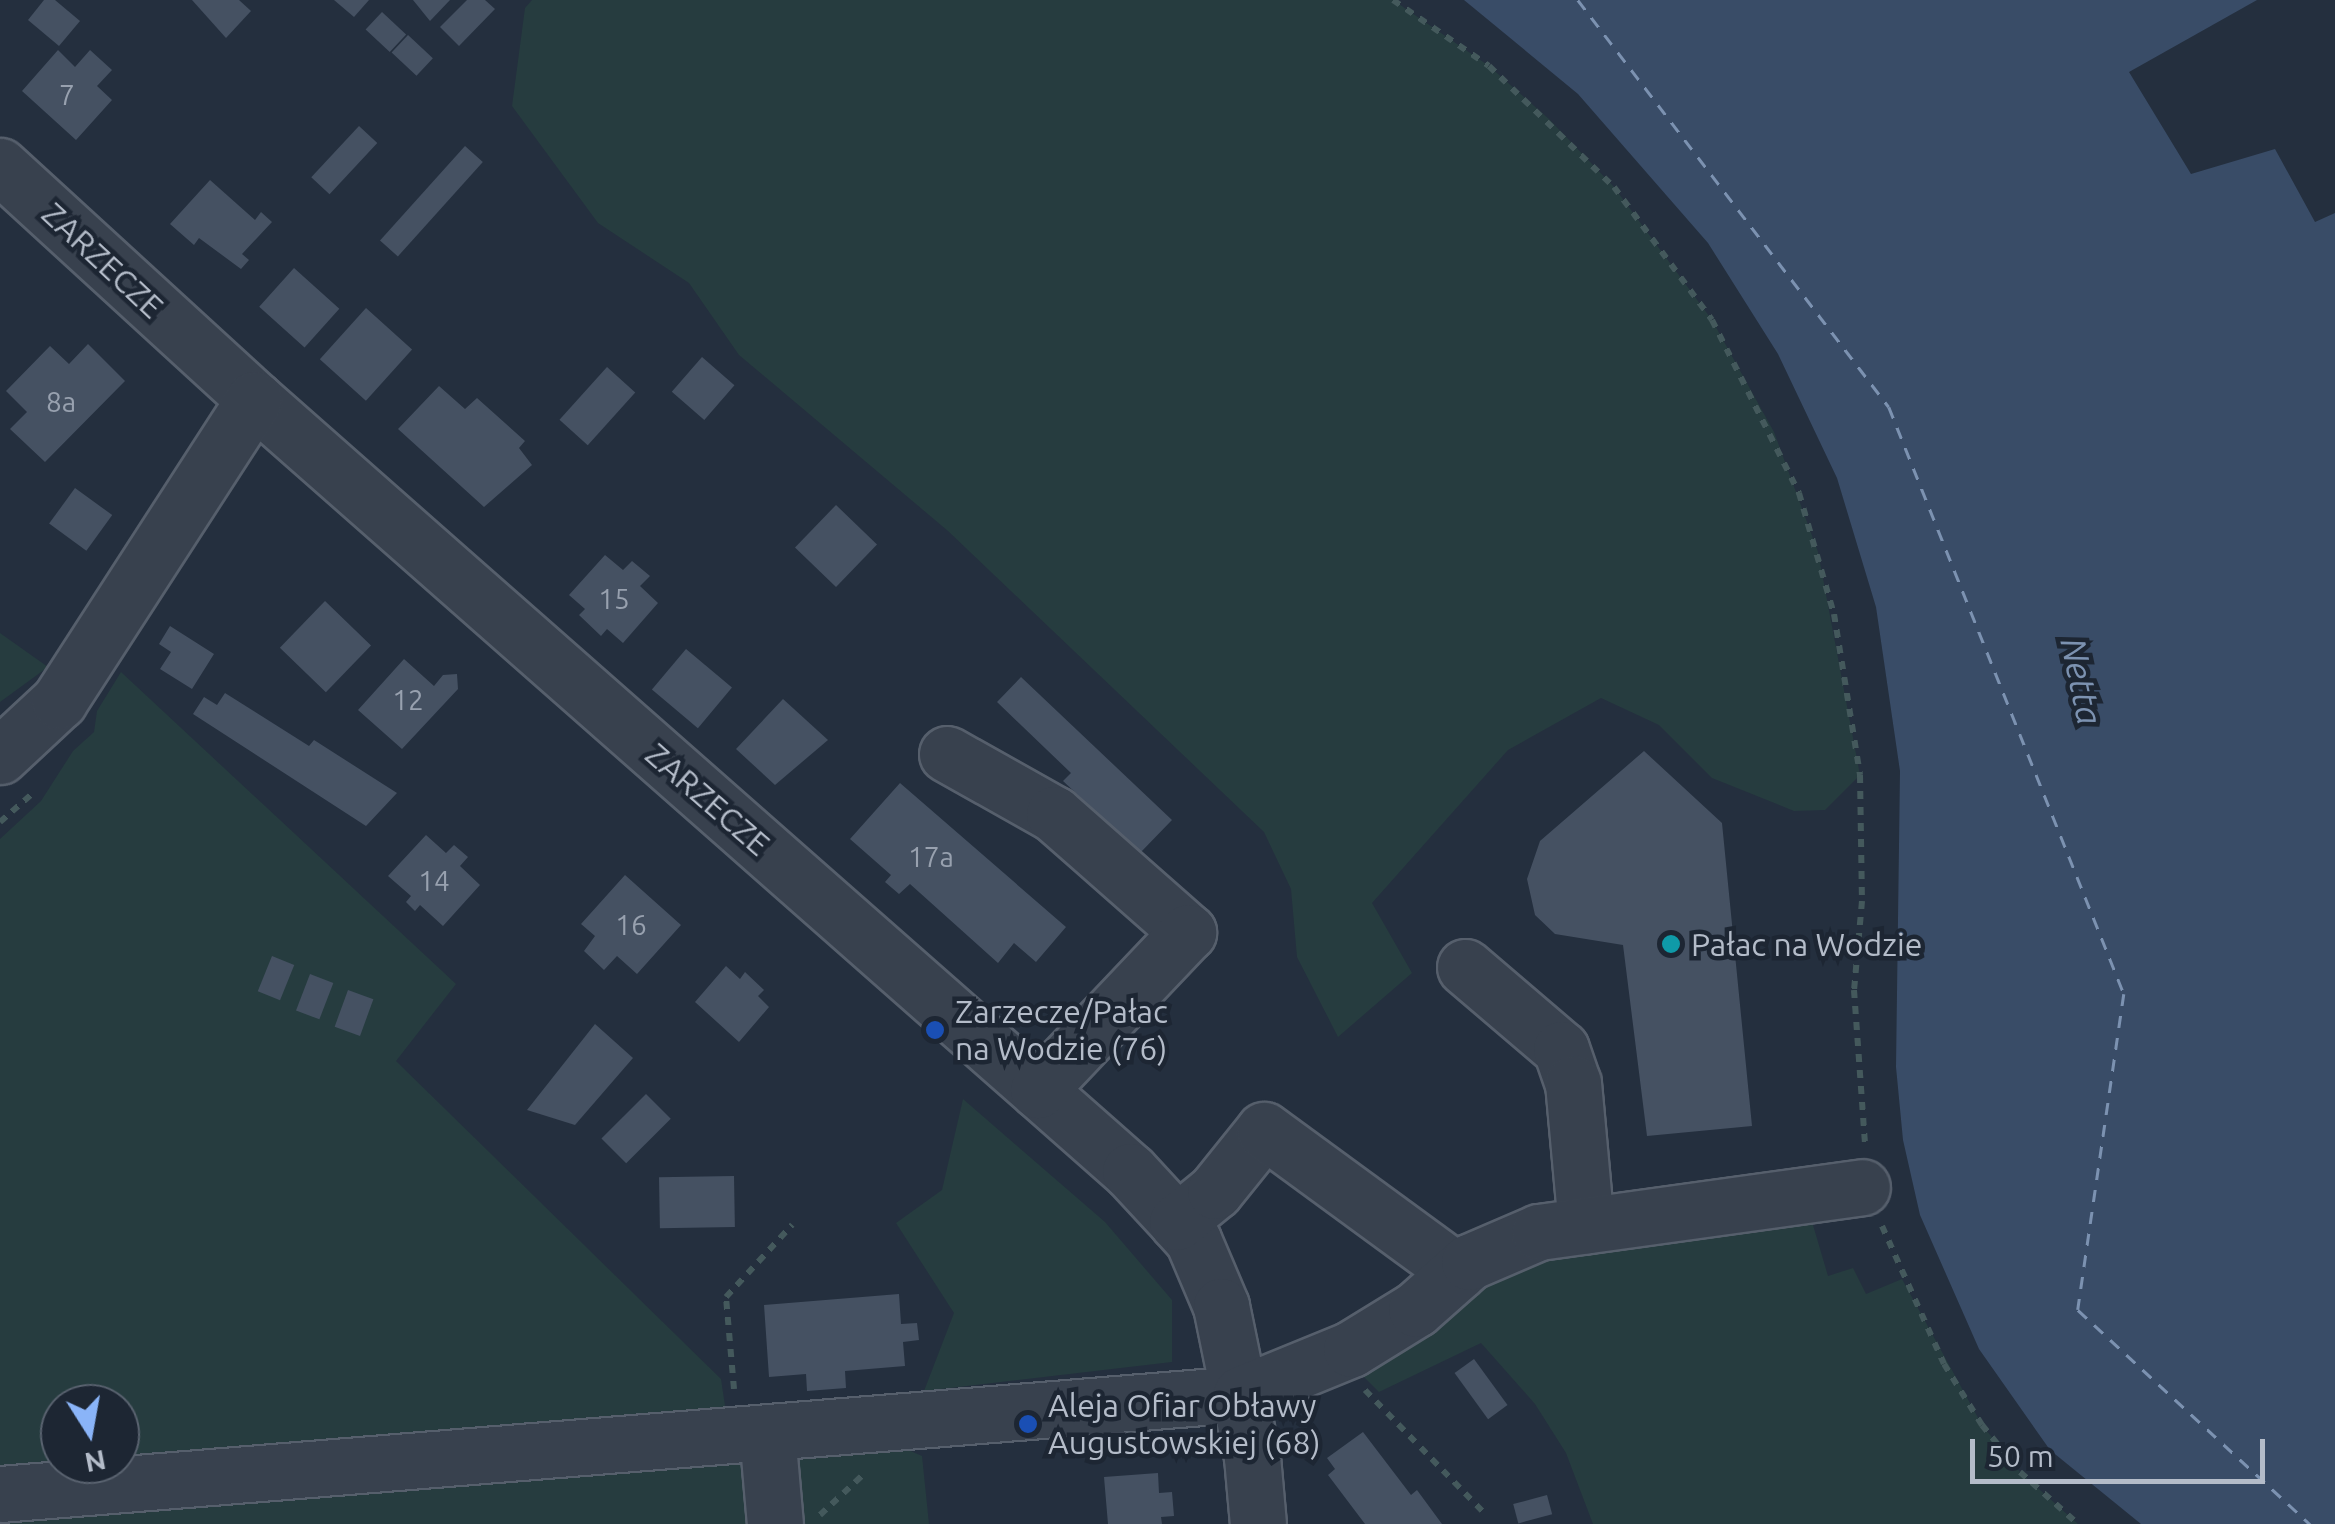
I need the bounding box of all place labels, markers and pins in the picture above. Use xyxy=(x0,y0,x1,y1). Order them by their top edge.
place label: Pałac na Wodzie xyxy=(1691,925,1922,963)
marker: Pałac na Wodzie xyxy=(1660,933,1682,955)
place label: Zarzecze/Pałac na Wodzie (76) xyxy=(955,993,1168,1068)
marker: Zarzecze/Pałac na Wodzie (76) xyxy=(924,1019,946,1041)
place label: Aleja Ofiar Obławy Augustowskiej (68) xyxy=(1048,1387,1321,1462)
marker: Aleja Ofiar Obławy Augustowskiej (68) xyxy=(1017,1413,1039,1435)

